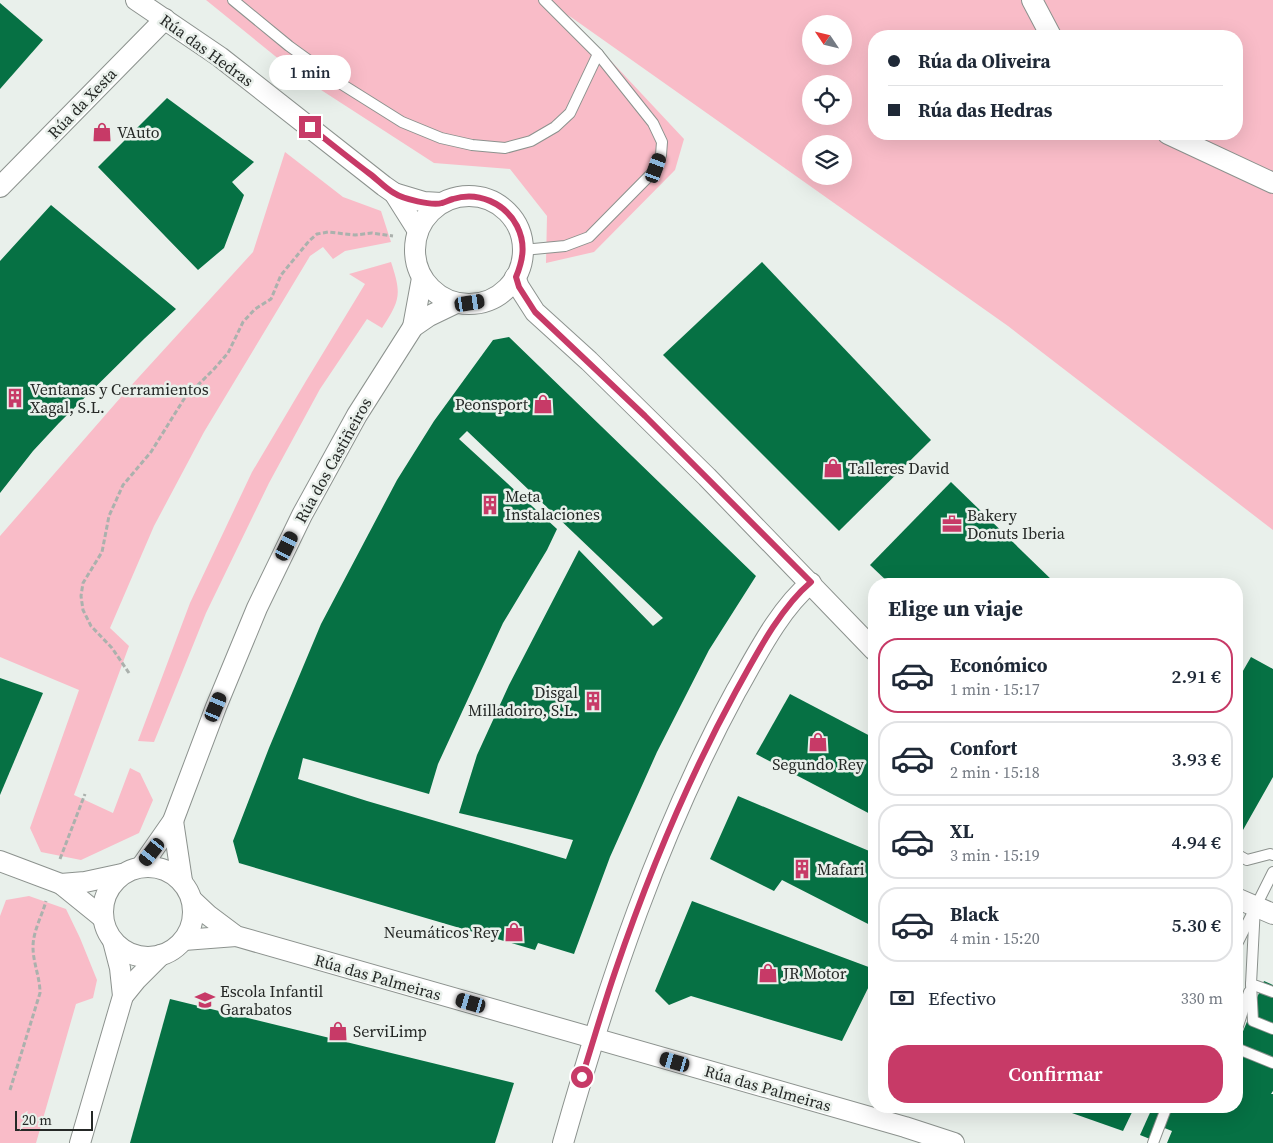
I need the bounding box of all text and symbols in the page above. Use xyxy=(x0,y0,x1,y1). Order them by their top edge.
street label: Rúa das Hedras xyxy=(156,9,258,91)
north arrow xyxy=(802,15,852,65)
map controls xyxy=(802,15,852,185)
text: Rúa da Oliveira xyxy=(918,48,1051,74)
callout: 1 min xyxy=(269,54,351,90)
text: 1 min xyxy=(289,61,331,83)
street label: Rúa da Xesta xyxy=(43,62,122,143)
button: locate xyxy=(802,75,852,125)
text: Rúa das Hedras xyxy=(918,97,1052,123)
route end xyxy=(299,116,321,138)
shop icon: VAuto xyxy=(91,121,113,143)
place label: VAuto xyxy=(117,121,160,143)
button: layers xyxy=(802,135,852,185)
car xyxy=(643,151,668,185)
car xyxy=(454,293,485,313)
place label: Ventanas y Cerramientos Xagal, S.L. xyxy=(30,378,209,418)
building icon: Ventanas y Cerramientos Xagal, S.L. xyxy=(4,387,26,409)
street label: Rúa dos Castiñeiros xyxy=(289,393,377,527)
place label: Peonsport xyxy=(455,393,529,415)
shop icon: Peonsport xyxy=(532,393,554,415)
shop icon: Talleres David xyxy=(822,457,844,479)
place label: Talleres David xyxy=(848,457,949,479)
place label: Meta Instalaciones xyxy=(505,485,600,525)
building icon: Meta Instalaciones xyxy=(479,494,501,516)
place label: Bakery Donuts Iberia xyxy=(967,504,1066,544)
office icon: Bakery Donuts Iberia xyxy=(941,513,963,535)
car xyxy=(273,529,300,563)
text: Elige un viaje xyxy=(888,593,1023,623)
text: Económico xyxy=(950,652,1048,678)
icon: car xyxy=(890,653,935,698)
text: 2.91 € xyxy=(1172,663,1221,689)
text: 1 min · 15:17 xyxy=(950,678,1040,700)
place label: Disgal Milladoiro, S.L. xyxy=(468,681,578,721)
car xyxy=(203,690,228,724)
building icon: Disgal Milladoiro, S.L. xyxy=(582,690,604,712)
shop icon: Segundo Rey xyxy=(807,731,829,753)
text: Confort xyxy=(950,735,1017,761)
icon: car xyxy=(890,736,935,781)
text: 3.93 € xyxy=(1172,746,1221,772)
place label: Segundo Rey xyxy=(772,753,865,775)
text: 2 min · 15:18 xyxy=(950,761,1040,783)
text: XL xyxy=(950,818,973,844)
icon: car xyxy=(890,819,935,864)
text: 4.94 € xyxy=(1172,829,1221,855)
car xyxy=(136,836,167,868)
text: 3 min · 15:19 xyxy=(950,844,1040,866)
building icon: Mafari xyxy=(791,858,813,880)
place label: Mafari xyxy=(817,858,865,880)
text: Black xyxy=(950,901,999,927)
icon: car xyxy=(890,902,935,947)
text: 5.30 € xyxy=(1172,912,1221,938)
place label: Neumáticos Rey xyxy=(384,921,500,943)
shop icon: Neumáticos Rey xyxy=(503,921,525,943)
text: 4 min · 15:20 xyxy=(950,927,1040,949)
street label: Rúa das Palmeiras xyxy=(312,948,444,1006)
shop icon: JR Motor xyxy=(757,962,779,984)
place label: JR Motor xyxy=(782,962,847,984)
place label: Escola Infantil Garabatos xyxy=(220,980,323,1020)
icon: cash xyxy=(888,984,916,1012)
text: Efectivo xyxy=(928,985,996,1011)
text: 330 m xyxy=(1181,987,1223,1009)
school or university icon: Escola Infantil Garabatos xyxy=(194,989,216,1011)
car xyxy=(454,992,487,1014)
shop icon: ServiLimp xyxy=(327,1020,349,1042)
place label: ServiLimp xyxy=(353,1020,427,1042)
button: Confirmar xyxy=(888,1045,1223,1103)
car xyxy=(658,1051,691,1073)
street label: Rúa das Palmeiras xyxy=(702,1059,834,1117)
route start xyxy=(571,1066,593,1088)
scale bar xyxy=(15,1108,92,1131)
text: 20 m xyxy=(22,1110,52,1130)

